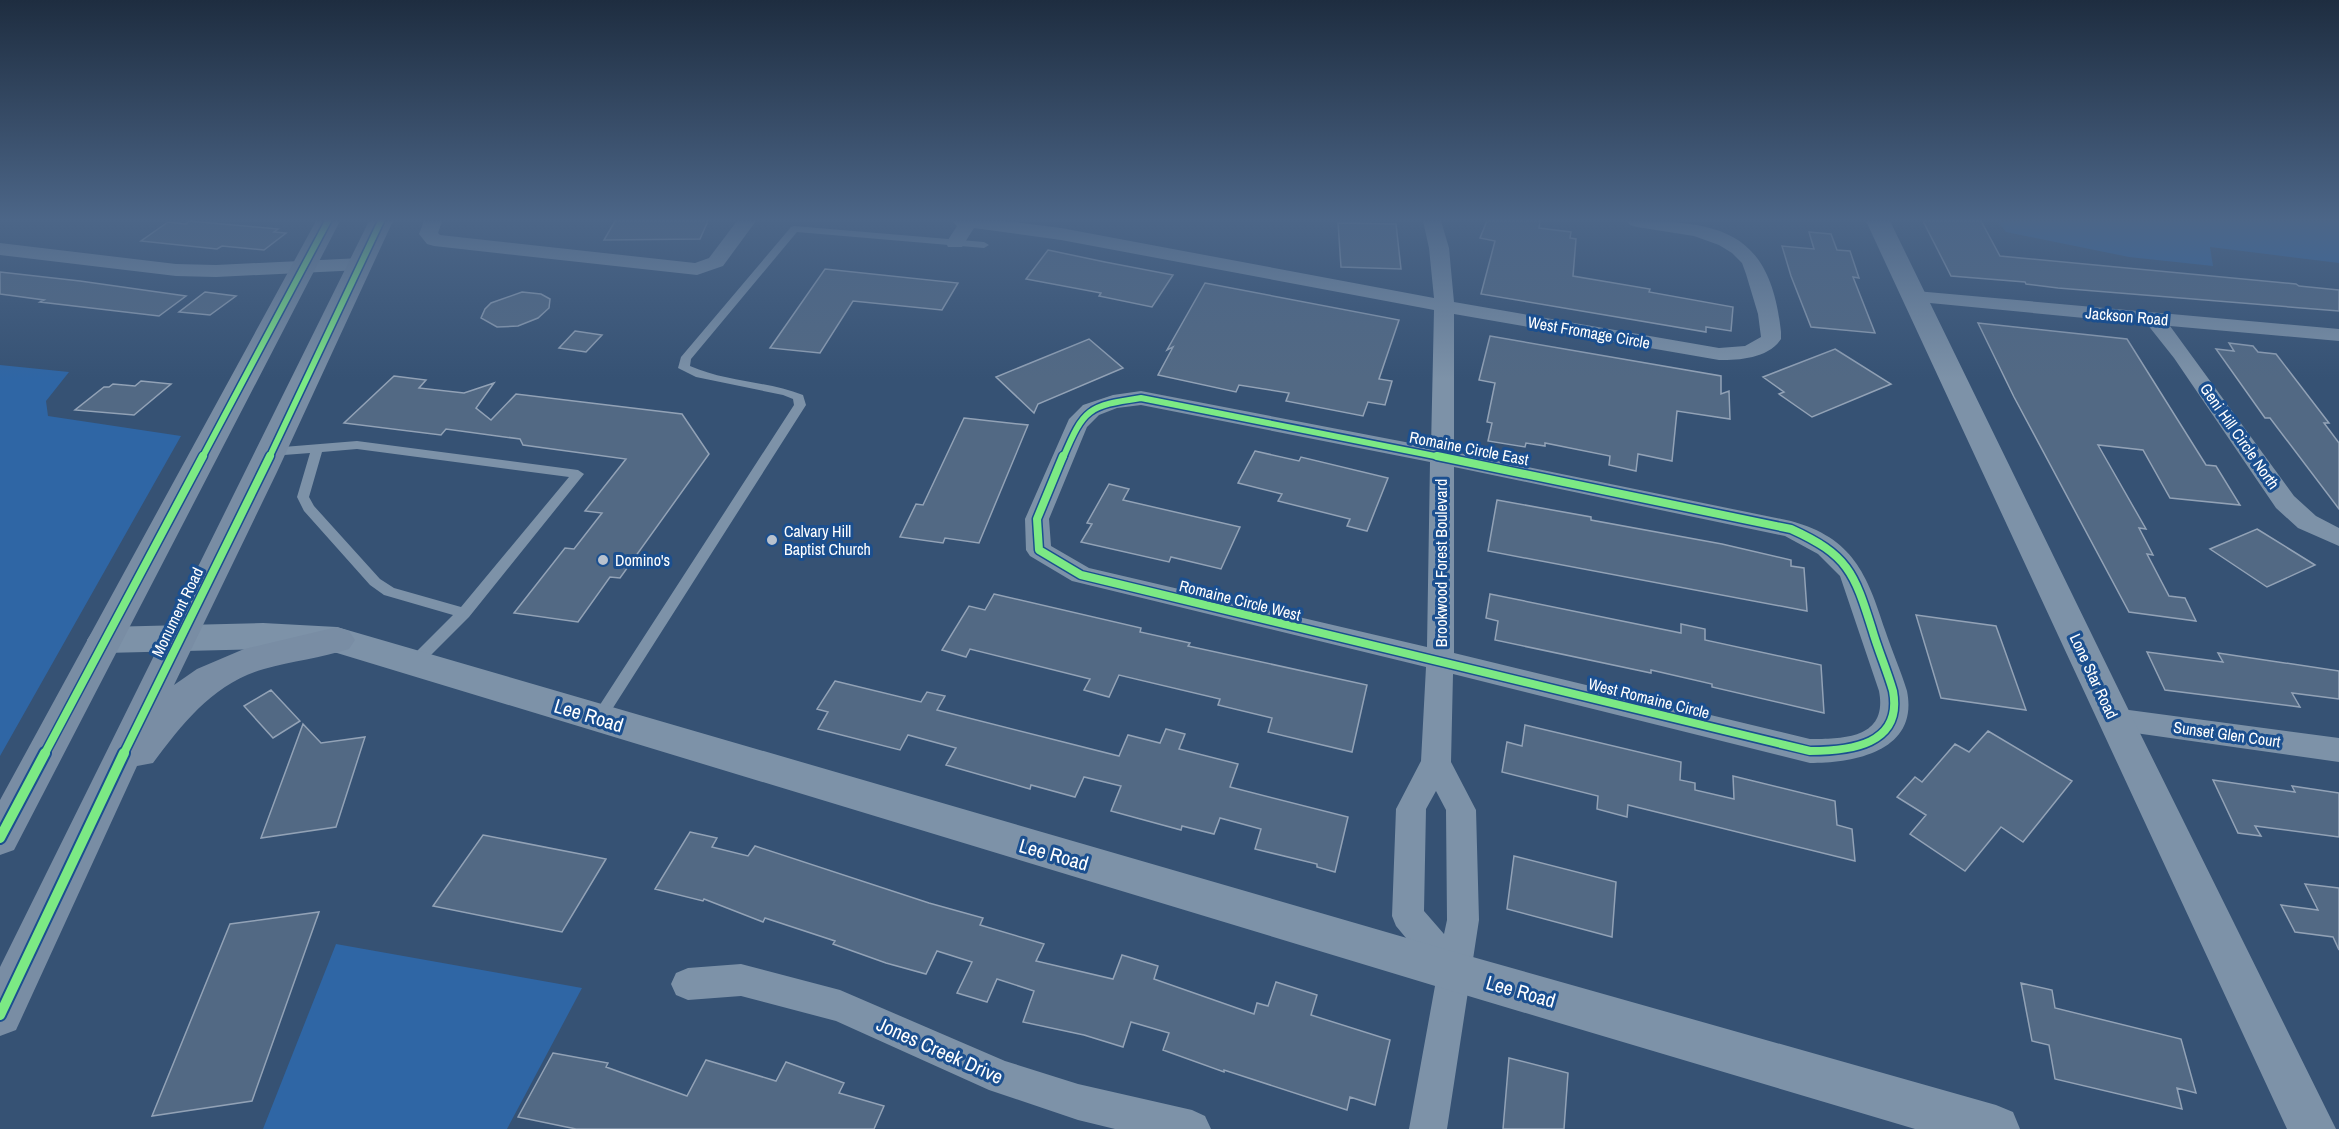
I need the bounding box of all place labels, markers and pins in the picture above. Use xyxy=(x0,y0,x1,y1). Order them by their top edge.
place label: Calvary Hill Baptist Church xyxy=(784,520,871,560)
marker: Calvary Hill Baptist Church xyxy=(765,533,779,547)
place label: Domino's xyxy=(615,549,670,571)
marker: Domino's xyxy=(596,553,610,567)

